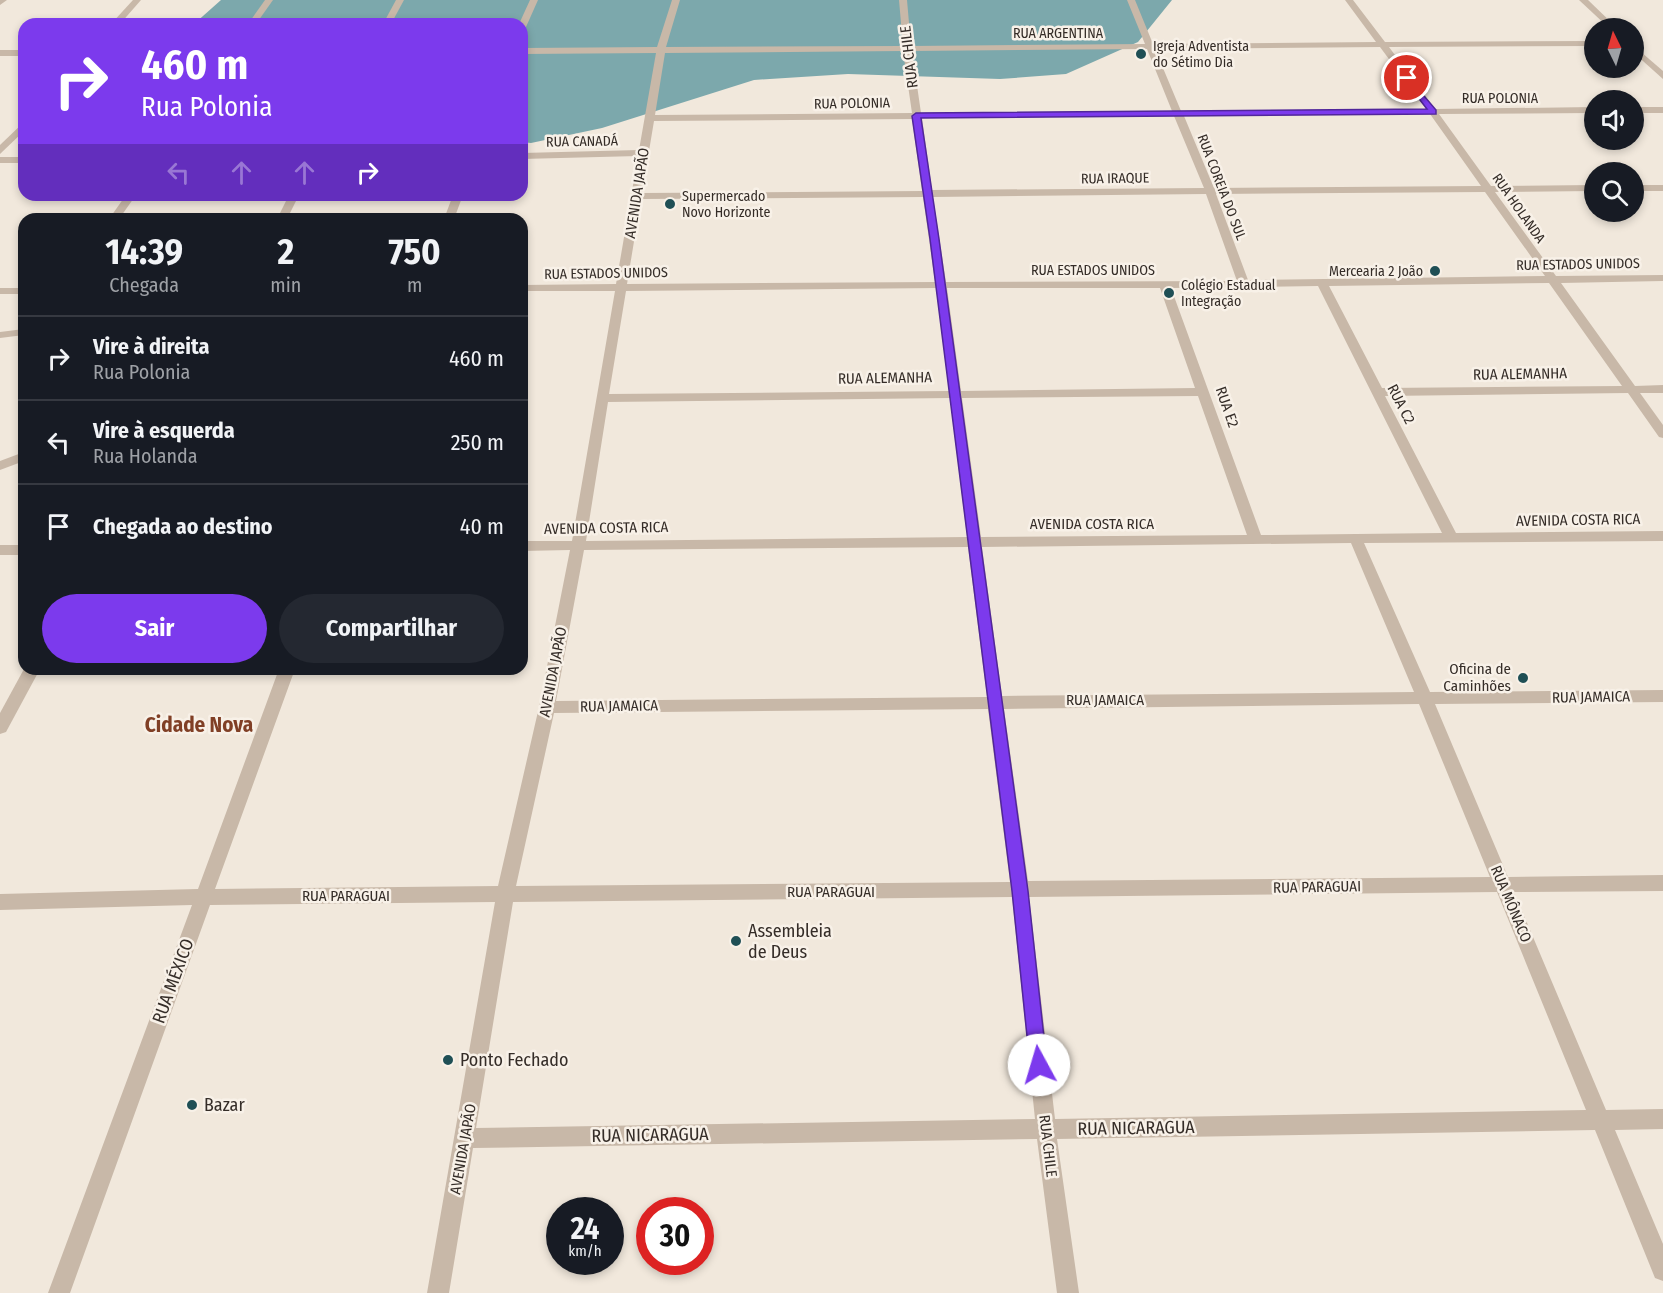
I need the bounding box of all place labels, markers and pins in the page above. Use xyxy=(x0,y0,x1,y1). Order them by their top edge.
place label: Igreja Adventista do Sétimo Dia xyxy=(1153,38,1249,71)
marker: Igreja Adventista do Sétimo Dia xyxy=(1134,47,1148,61)
pin xyxy=(1381,52,1432,103)
place label: Supermercado Novo Horizonte xyxy=(682,188,770,221)
marker: Supermercado Novo Horizonte xyxy=(663,197,677,211)
place label: Mercearia 2 João xyxy=(1329,263,1423,280)
marker: Mercearia 2 João xyxy=(1428,264,1442,278)
place label: Colégio Estadual Integração xyxy=(1181,277,1276,310)
marker: Colégio Estadual Integração xyxy=(1162,286,1176,300)
place label: Oficina de Caminhões xyxy=(1443,660,1511,695)
marker: Oficina de Caminhões xyxy=(1516,671,1530,685)
place label: Assembleia de Deus xyxy=(748,920,832,963)
marker: Assembleia de Deus xyxy=(729,934,743,948)
place label: Ponto Fechado xyxy=(460,1049,568,1071)
marker: Ponto Fechado xyxy=(441,1053,455,1067)
place label: Bazar xyxy=(204,1094,245,1116)
marker: Bazar xyxy=(185,1098,199,1112)

